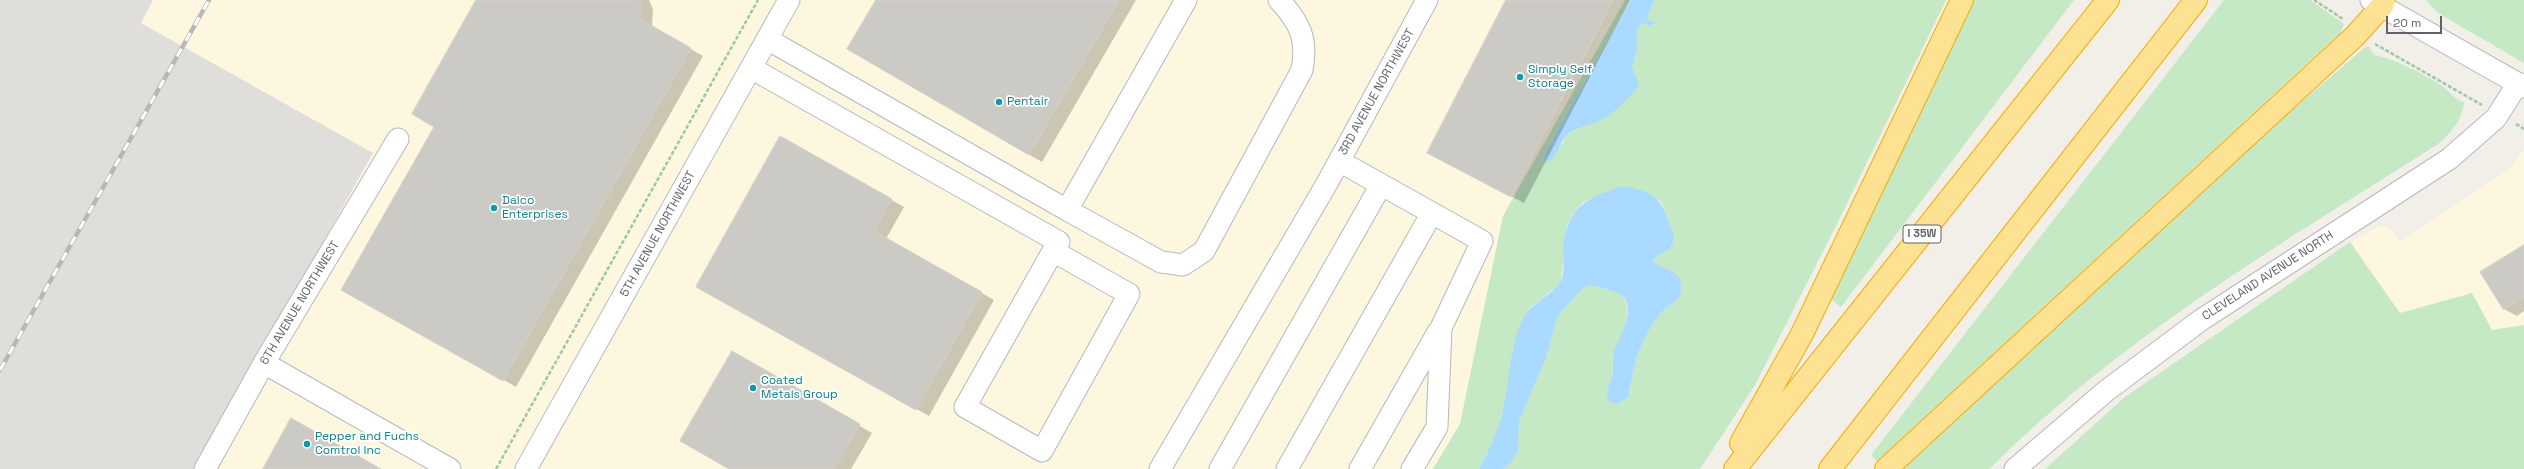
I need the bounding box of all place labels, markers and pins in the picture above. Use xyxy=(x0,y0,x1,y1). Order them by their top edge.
place label: Simply Self Storage xyxy=(1528,63,1592,91)
marker: Simply Self Storage xyxy=(1515,72,1525,82)
place label: Pentair xyxy=(1007,95,1048,109)
marker: Pentair xyxy=(994,97,1004,107)
place label: Dalco Enterprises xyxy=(502,194,568,222)
marker: Dalco Enterprises xyxy=(489,203,499,213)
place label: Coated Metals Group xyxy=(761,374,838,402)
marker: Coated Metals Group xyxy=(748,383,758,393)
place label: Pepper and Fuchs Comtrol Inc xyxy=(315,430,419,458)
marker: Pepper and Fuchs Comtrol Inc xyxy=(302,439,312,449)

